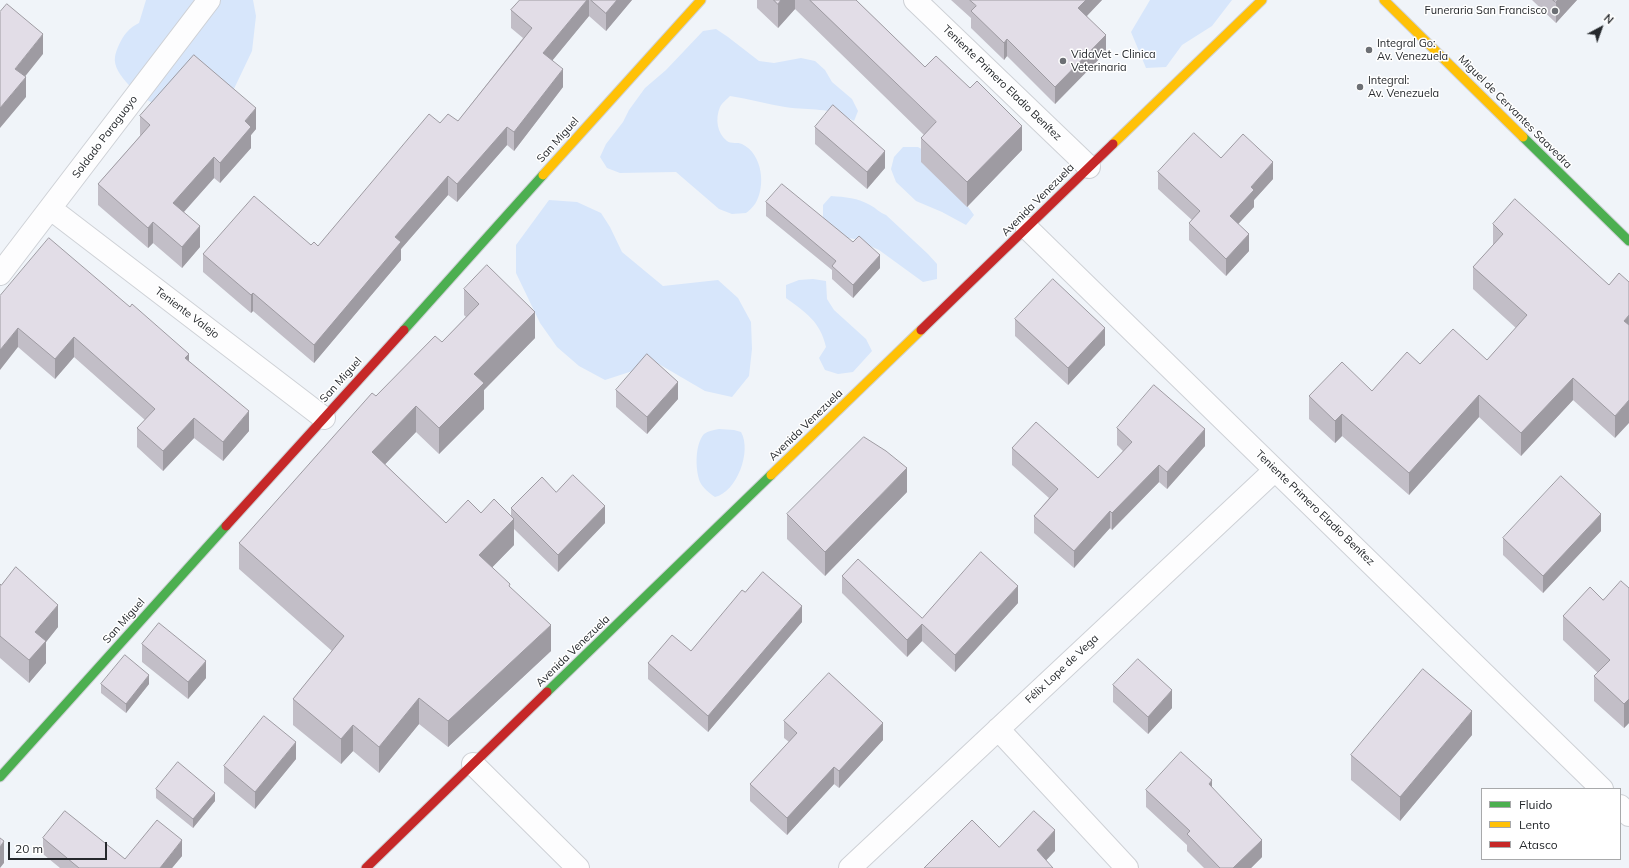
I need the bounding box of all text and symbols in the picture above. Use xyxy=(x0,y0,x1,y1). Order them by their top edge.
place label: Funeraria San Francisco xyxy=(1425,4,1547,18)
marker: Funeraria San Francisco xyxy=(1550,6,1560,16)
north arrow xyxy=(1581,8,1621,48)
text: N xyxy=(1601,11,1617,27)
street label: Teniente Primero Eladio Benítez xyxy=(940,23,1064,143)
place label: Integral Go: Av. Venezuela xyxy=(1377,37,1448,63)
marker: Integral Go: Av. Venezuela xyxy=(1364,45,1374,55)
place label: VidaVet - Clinica Veterinaria xyxy=(1071,48,1156,74)
street label: Miguel de Cervantes Saavedra xyxy=(1455,52,1575,172)
marker: VidaVet - Clinica Veterinaria xyxy=(1058,56,1068,66)
place label: Integral: Av. Venezuela xyxy=(1368,74,1439,100)
marker: Integral: Av. Venezuela xyxy=(1355,82,1365,92)
street label: Soldado Paraguayo xyxy=(70,93,140,181)
street label: San Miguel xyxy=(534,115,582,165)
street label: Avenida Venezuela xyxy=(999,161,1077,239)
street label: Teniente Valejo xyxy=(152,285,222,341)
street label: San Miguel xyxy=(317,355,365,405)
street label: Avenida Venezuela xyxy=(766,386,846,464)
street label: Teniente Primero Eladio Benítez xyxy=(1253,448,1377,568)
street label: San Miguel xyxy=(100,596,148,646)
street label: Avenida Venezuela xyxy=(533,612,613,690)
street label: Félix Lope de Vega xyxy=(1023,632,1101,706)
legend xyxy=(1481,788,1621,860)
text: Fluido xyxy=(1519,797,1552,812)
text: Lento xyxy=(1519,817,1550,832)
scale bar xyxy=(10,834,109,860)
text: Atasco xyxy=(1519,837,1558,852)
text: 20 m xyxy=(15,841,43,856)

